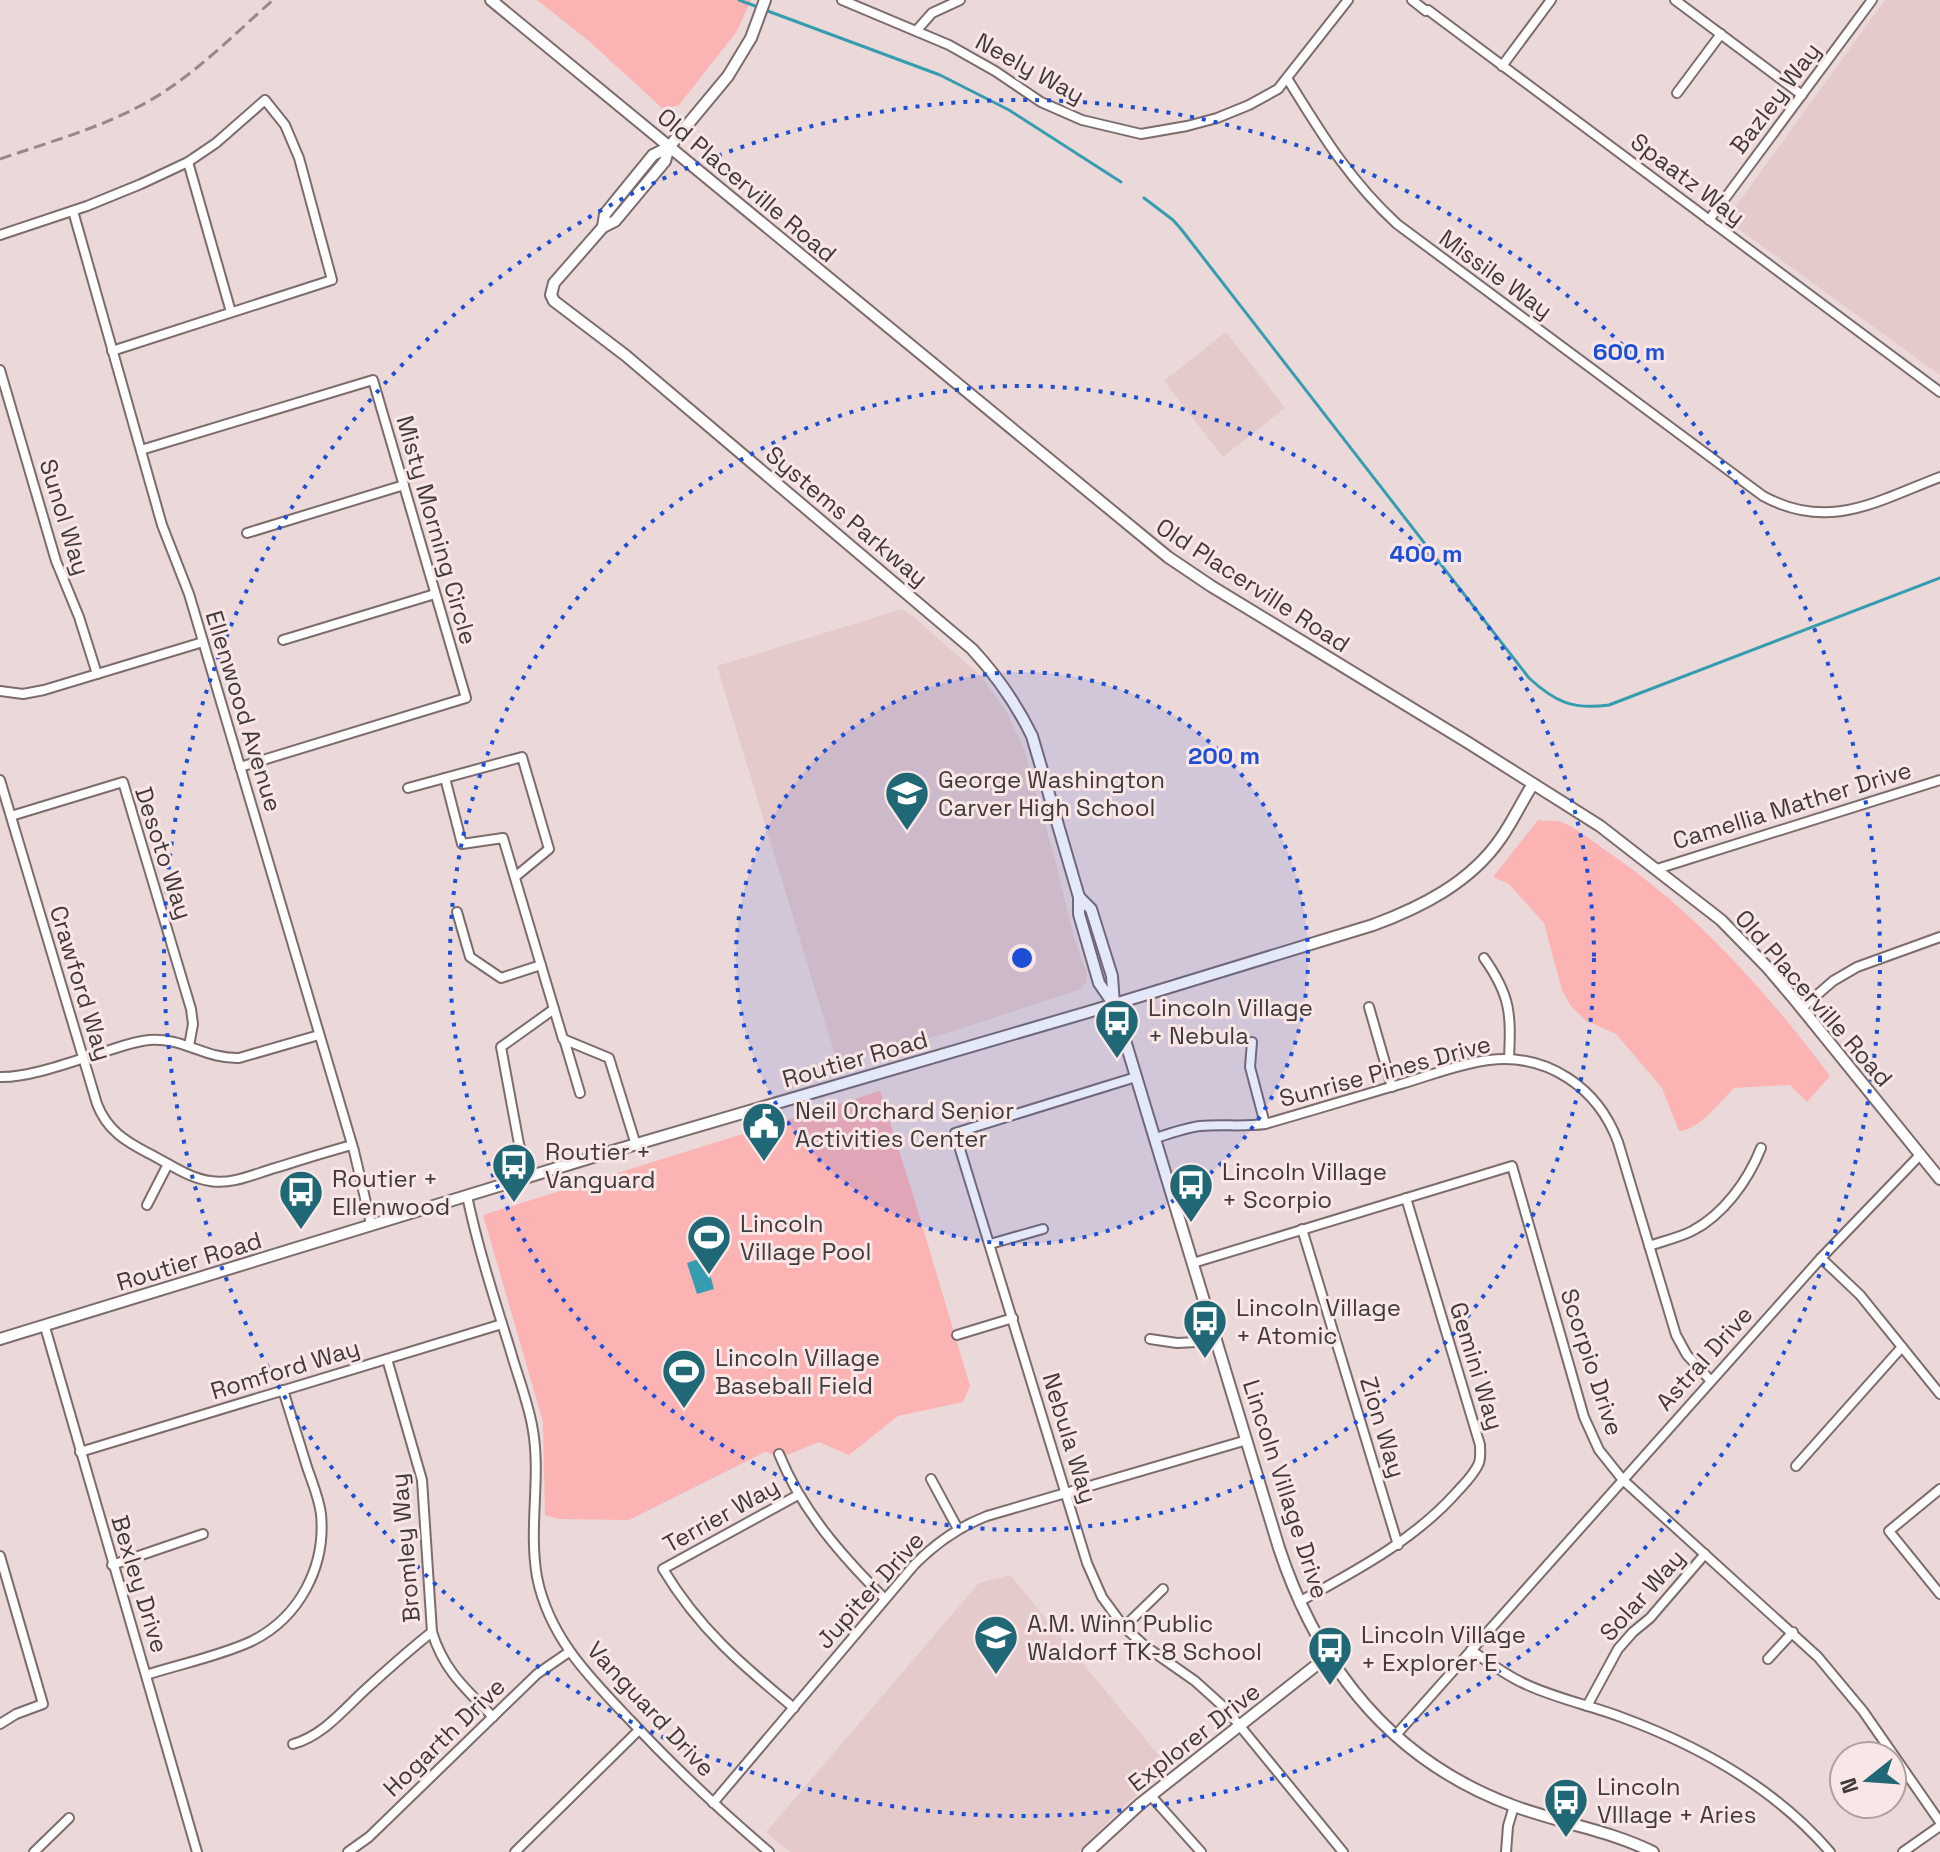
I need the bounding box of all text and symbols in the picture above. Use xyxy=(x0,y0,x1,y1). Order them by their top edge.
street label: Neely Way xyxy=(970,25,1090,111)
street label: Bazley Way xyxy=(1723,36,1827,160)
street label: Old Placerville Road xyxy=(651,101,843,269)
street label: Spaatz Way xyxy=(1625,126,1751,232)
street label: Missile Way xyxy=(1433,222,1559,326)
text: 600 m xyxy=(1593,336,1665,367)
street label: Misty Morning Circle xyxy=(389,412,485,648)
street label: Systems Parkway xyxy=(759,439,935,593)
street label: Sunol Way xyxy=(33,455,97,579)
street label: Old Placerville Road xyxy=(1150,511,1356,659)
text: 400 m xyxy=(1390,538,1462,569)
street label: Ellenwood Avenue xyxy=(199,607,289,815)
text: 200 m xyxy=(1188,740,1260,771)
street label: Camellia Mather Drive xyxy=(1669,754,1915,856)
place label: George Washington Carver High School xyxy=(938,764,1165,823)
school or university icon: George Washington Carver High School xyxy=(883,769,931,832)
street label: Desoto Way xyxy=(128,783,200,923)
street label: Crawford Way xyxy=(43,902,119,1064)
street label: Old Placerville Road xyxy=(1729,903,1899,1093)
centre of rings xyxy=(1008,944,1036,972)
place label: Lincoln Village + Nebula xyxy=(1148,992,1313,1051)
bus stop icon: Lincoln Village + Nebula xyxy=(1093,997,1141,1060)
street label: Routier Road xyxy=(779,1023,931,1095)
street label: Sunrise Pines Drive xyxy=(1276,1028,1494,1114)
place label: Neil Orchard Senior Activities Center xyxy=(795,1095,1014,1154)
public building icon: Neil Orchard Senior Activities Center xyxy=(740,1100,788,1163)
place label: Routier + Vanguard xyxy=(545,1136,655,1195)
bus stop icon: Routier + Vanguard xyxy=(490,1141,538,1204)
place label: Lincoln Village + Scorpio xyxy=(1222,1156,1387,1215)
bus stop icon: Lincoln Village + Scorpio xyxy=(1167,1161,1215,1224)
place label: Routier + Ellenwood xyxy=(332,1163,450,1222)
bus stop icon: Routier + Ellenwood xyxy=(277,1168,325,1231)
place label: Lincoln Village Pool xyxy=(740,1208,871,1267)
sports icon: Lincoln Village Pool xyxy=(685,1213,733,1276)
street label: Routier Road xyxy=(113,1224,265,1298)
street label: Scorpio Drive xyxy=(1554,1285,1630,1439)
place label: Lincoln Village + Atomic xyxy=(1236,1292,1401,1351)
bus stop icon: Lincoln Village + Atomic xyxy=(1181,1297,1229,1360)
street label: Gemini Way xyxy=(1443,1298,1511,1434)
street label: Astral Drive xyxy=(1649,1299,1759,1417)
street label: Romford Way xyxy=(207,1332,363,1406)
place label: Lincoln Village Baseball Field xyxy=(715,1342,880,1401)
sports icon: Lincoln Village Baseball Field xyxy=(660,1347,708,1410)
street label: Nebula Way xyxy=(1035,1369,1105,1507)
street label: Zion Way xyxy=(1353,1373,1413,1481)
street label: Lincoln Village Drive xyxy=(1236,1376,1336,1602)
street label: Terrier Way xyxy=(657,1470,785,1560)
street label: Bromley Way xyxy=(383,1472,427,1624)
street label: Bexley Drive xyxy=(104,1512,176,1656)
street label: Jupiter Drive xyxy=(809,1525,931,1655)
street label: Solar Way xyxy=(1593,1543,1691,1647)
place label: A.M. Winn Public Waldorf TK-8 School xyxy=(1027,1608,1262,1667)
school or university icon: A.M. Winn Public Waldorf TK-8 School xyxy=(972,1613,1020,1676)
place label: Lincoln Village + Explorer E xyxy=(1361,1619,1526,1678)
bus stop icon: Lincoln Village + Explorer E xyxy=(1306,1624,1354,1687)
street label: Vanguard Drive xyxy=(580,1635,722,1783)
street label: Hogarth Drive xyxy=(376,1671,512,1803)
street label: Explorer Drive xyxy=(1122,1676,1266,1798)
north arrow xyxy=(1828,1740,1908,1820)
place label: Lincoln VIllage + Aries xyxy=(1597,1771,1756,1830)
text: N xyxy=(1833,1775,1864,1797)
bus stop icon: Lincoln VIllage + Aries xyxy=(1542,1776,1590,1839)

